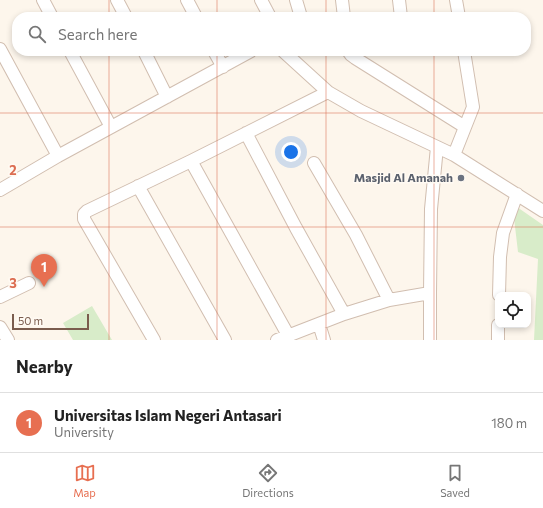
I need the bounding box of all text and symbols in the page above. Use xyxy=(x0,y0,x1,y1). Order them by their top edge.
search box xyxy=(12,12,531,56)
icon: search xyxy=(26,23,48,45)
text: Search here xyxy=(58,25,137,43)
your location xyxy=(281,142,301,162)
text: 2 xyxy=(9,162,17,178)
place label: Masjid Al Amanah xyxy=(354,170,453,184)
marker: Masjid Al Amanah xyxy=(456,173,466,183)
pin: 1 xyxy=(31,254,57,287)
text: 3 xyxy=(9,275,17,291)
map controls xyxy=(495,292,531,328)
button: locate xyxy=(495,292,531,328)
scale bar xyxy=(12,312,89,331)
text: 50 m xyxy=(18,314,43,327)
text: Nearby xyxy=(16,356,73,377)
text: Universitas Islam Negeri Antasari xyxy=(54,406,282,424)
text: 1 xyxy=(26,415,32,431)
text: 180 m xyxy=(491,415,527,431)
text: University xyxy=(54,424,114,440)
tab: Map xyxy=(73,462,96,499)
tab: Directions xyxy=(242,462,294,499)
tab: Saved xyxy=(440,462,470,499)

